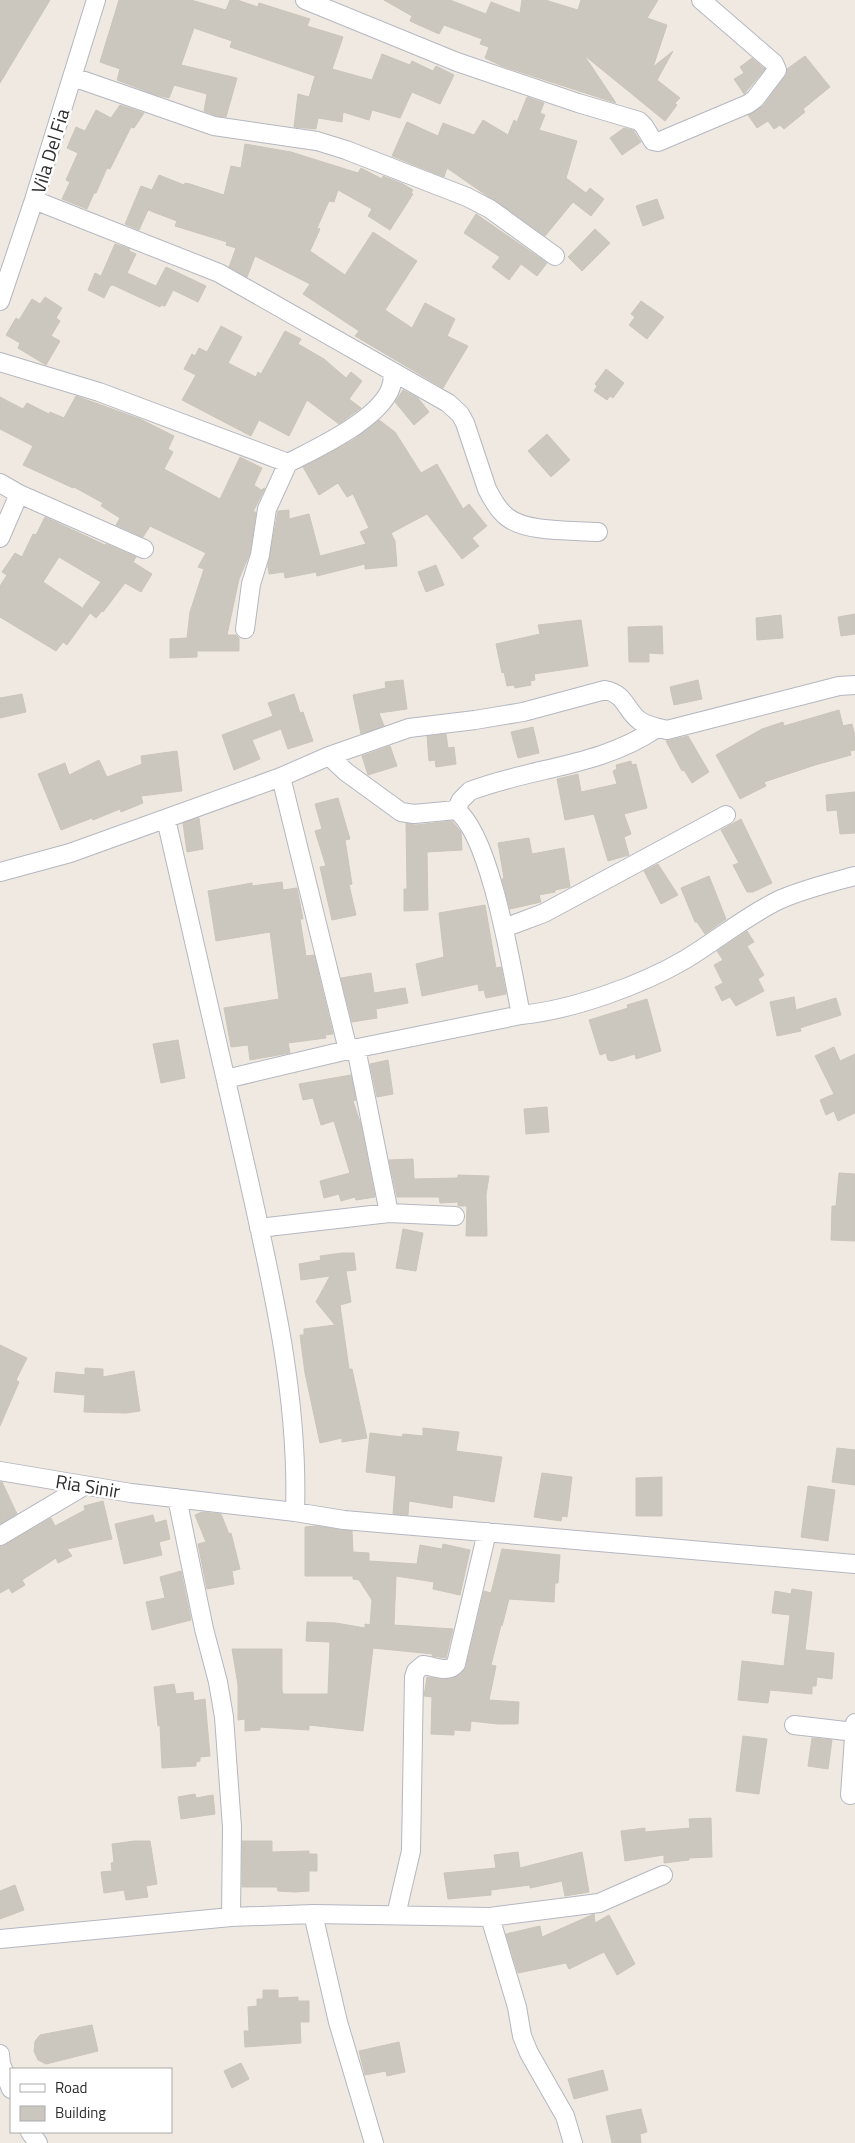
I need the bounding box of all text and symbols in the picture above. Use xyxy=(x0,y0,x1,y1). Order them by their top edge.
street label: Vila Del Fia xyxy=(23,104,76,197)
street label: Ria Sinir xyxy=(54,1466,123,1505)
legend xyxy=(10,2068,172,2133)
text: Road xyxy=(55,2076,87,2099)
text: Building xyxy=(55,2101,106,2124)

